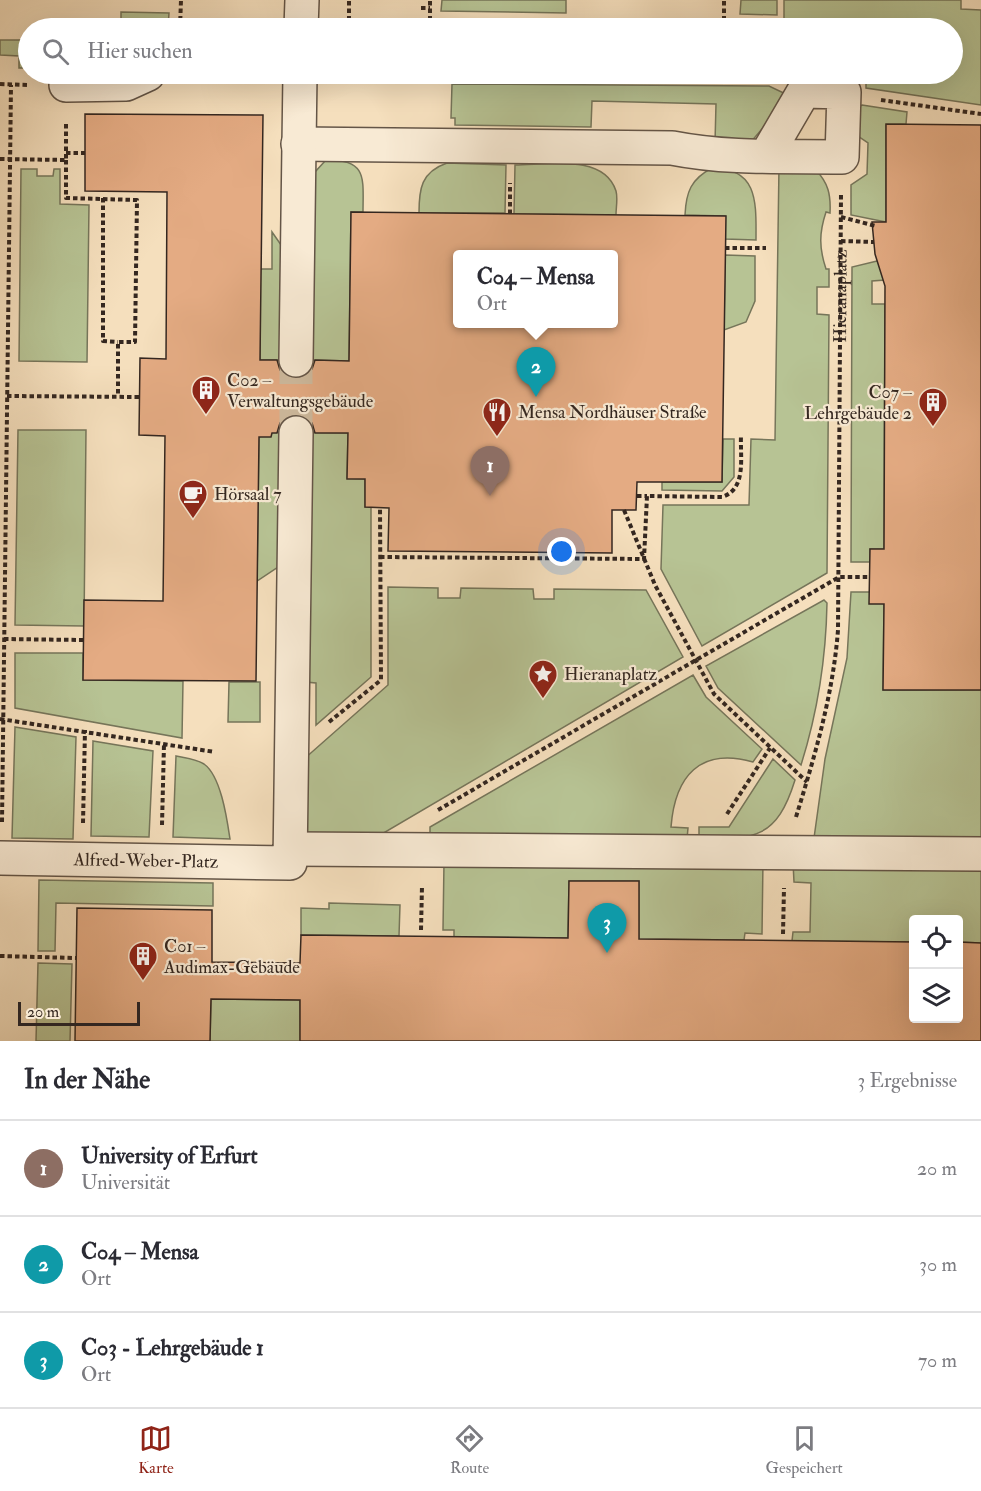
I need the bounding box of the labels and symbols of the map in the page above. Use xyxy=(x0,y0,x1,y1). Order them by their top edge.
street label: Hieranaplatz xyxy=(829,249,853,343)
pin: 2 xyxy=(516,348,556,397)
place label: C02 – Verwaltungsgebäude xyxy=(227,369,374,413)
building icon: C02 – Verwaltungsgebäude xyxy=(190,374,222,416)
place label: C07 – Lehrgebäude 2 xyxy=(804,381,913,425)
building icon: C07 – Lehrgebäude 2 xyxy=(917,386,949,428)
restaurant icon: Mensa Nordhäuser Straße xyxy=(481,396,513,438)
place label: Mensa Nordhäuser Straße xyxy=(518,401,707,424)
pin: 1 xyxy=(470,446,510,496)
cafe icon: Hörsaal 7 xyxy=(177,478,209,520)
place label: Hörsaal 7 xyxy=(214,483,282,506)
your location xyxy=(547,537,576,566)
place icon: Hieranaplatz xyxy=(527,658,559,700)
place label: Hieranaplatz xyxy=(564,663,658,686)
street label: Alfred-Weber-Platz xyxy=(72,848,219,874)
pin: 3 xyxy=(588,904,626,953)
place label: C01 – Audimax-Gebäude xyxy=(163,935,300,979)
building icon: C01 – Audimax-Gebäude xyxy=(127,940,159,982)
scale bar xyxy=(18,999,140,1026)

